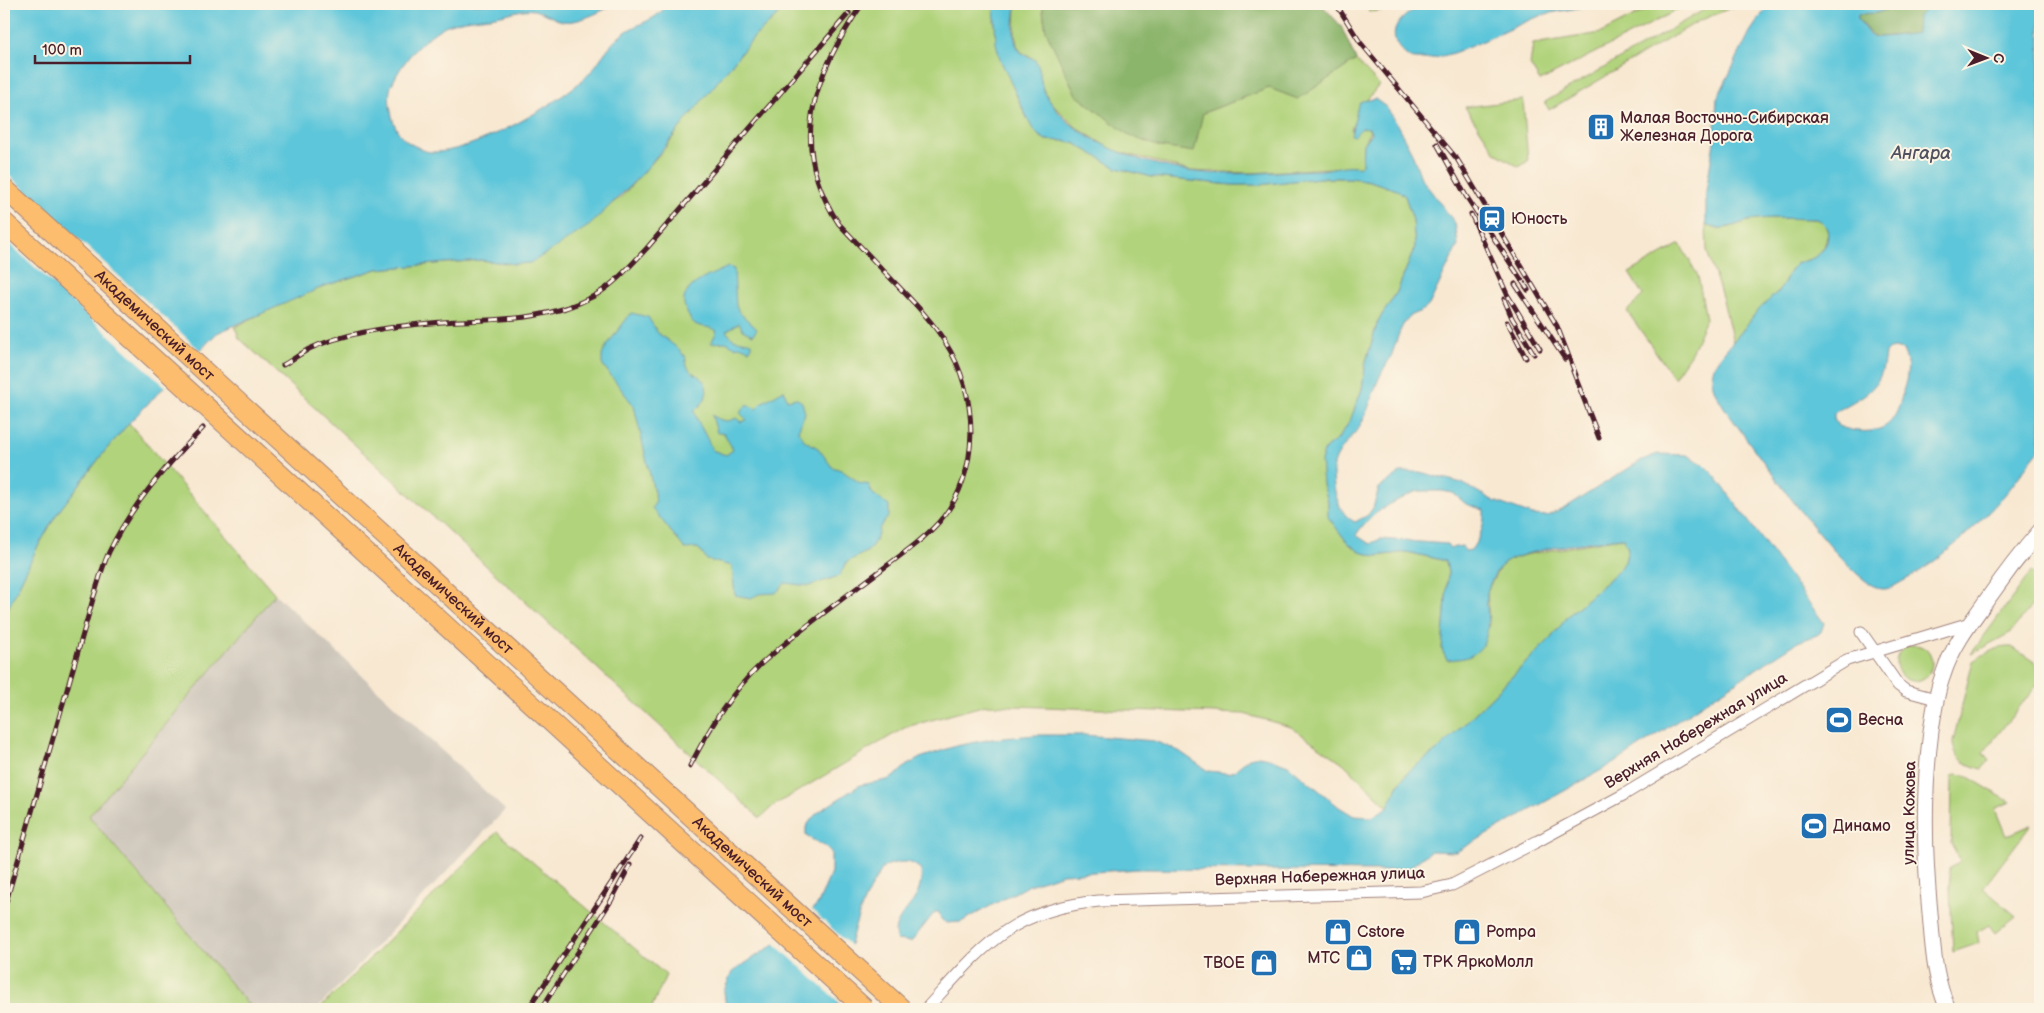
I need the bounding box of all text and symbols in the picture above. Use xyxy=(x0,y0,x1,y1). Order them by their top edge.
scale bar xyxy=(35,32,190,64)
north arrow xyxy=(1962,32,2012,82)
text: 100 m xyxy=(42,41,82,60)
text: С xyxy=(1990,53,2007,63)
place label: Малая Восточно-Сибирская Железная Дорога xyxy=(1620,109,1829,146)
building icon: Малая Восточно-Сибирская Железная Дорога xyxy=(1586,112,1616,142)
water label: Ангара xyxy=(1890,143,1951,164)
station icon: Юность xyxy=(1477,204,1507,234)
place label: Юность xyxy=(1511,210,1567,229)
street label: Академический мост xyxy=(90,265,219,386)
street label: Академический мост xyxy=(389,539,518,659)
street label: Верхняя Набережная улица xyxy=(1601,668,1792,793)
sports icon: Весна xyxy=(1824,705,1854,735)
place label: Весна xyxy=(1858,711,1904,730)
street label: улица Кожова xyxy=(1900,760,1920,865)
sports icon: Динамо xyxy=(1799,811,1829,841)
street label: Академический мост xyxy=(688,812,817,932)
place label: Динамо xyxy=(1833,817,1891,836)
street label: Верхняя Набережная улица xyxy=(1215,864,1426,890)
shop icon: Cstore xyxy=(1323,917,1353,947)
shop icon: Pompa xyxy=(1452,917,1482,947)
place label: Cstore xyxy=(1357,923,1405,942)
place label: Pompa xyxy=(1486,923,1536,942)
shop icon: МТС xyxy=(1344,943,1374,973)
supermarket icon: ТРК ЯркоМолл xyxy=(1389,947,1419,977)
shop icon: ТВОЕ xyxy=(1249,948,1279,978)
place label: МТС xyxy=(1307,949,1340,968)
place label: ТРК ЯркоМолл xyxy=(1423,953,1534,972)
place label: ТВОЕ xyxy=(1204,954,1245,973)

